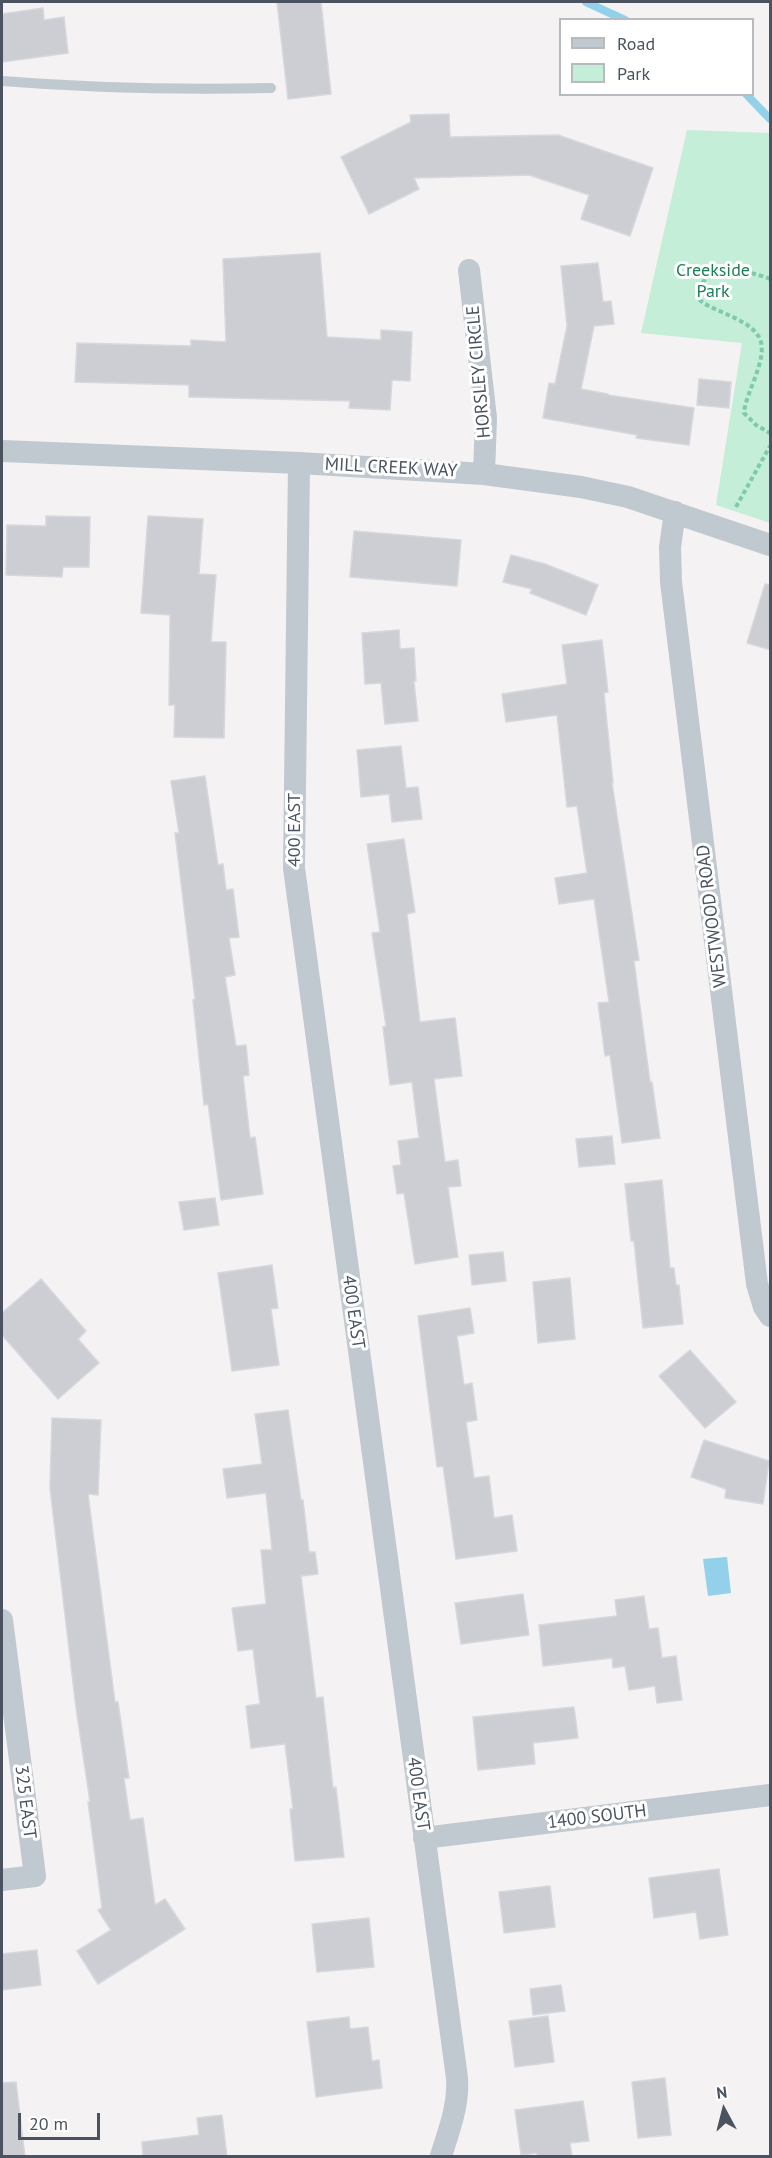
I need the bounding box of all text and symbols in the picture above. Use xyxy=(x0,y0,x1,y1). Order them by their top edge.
legend xyxy=(559,18,754,96)
text: Road xyxy=(617,32,655,55)
text: Park xyxy=(617,62,650,85)
park label: Creekside Park xyxy=(676,260,750,302)
street label: HORSLEY CIRCLE xyxy=(462,305,496,439)
street label: MILL CREEK WAY xyxy=(324,454,458,482)
street label: 400 EAST xyxy=(284,793,306,867)
street label: WESTWOOD ROAD xyxy=(693,843,731,989)
street label: 400 EAST xyxy=(337,1274,369,1350)
street label: 400 EAST xyxy=(402,1756,434,1832)
street label: 325 EAST xyxy=(10,1764,40,1840)
street label: 1400 SOUTH xyxy=(546,1800,648,1834)
north arrow xyxy=(694,2080,754,2140)
text: N xyxy=(715,2082,728,2103)
scale bar xyxy=(21,2101,104,2139)
text: 20 m xyxy=(29,2112,68,2135)

